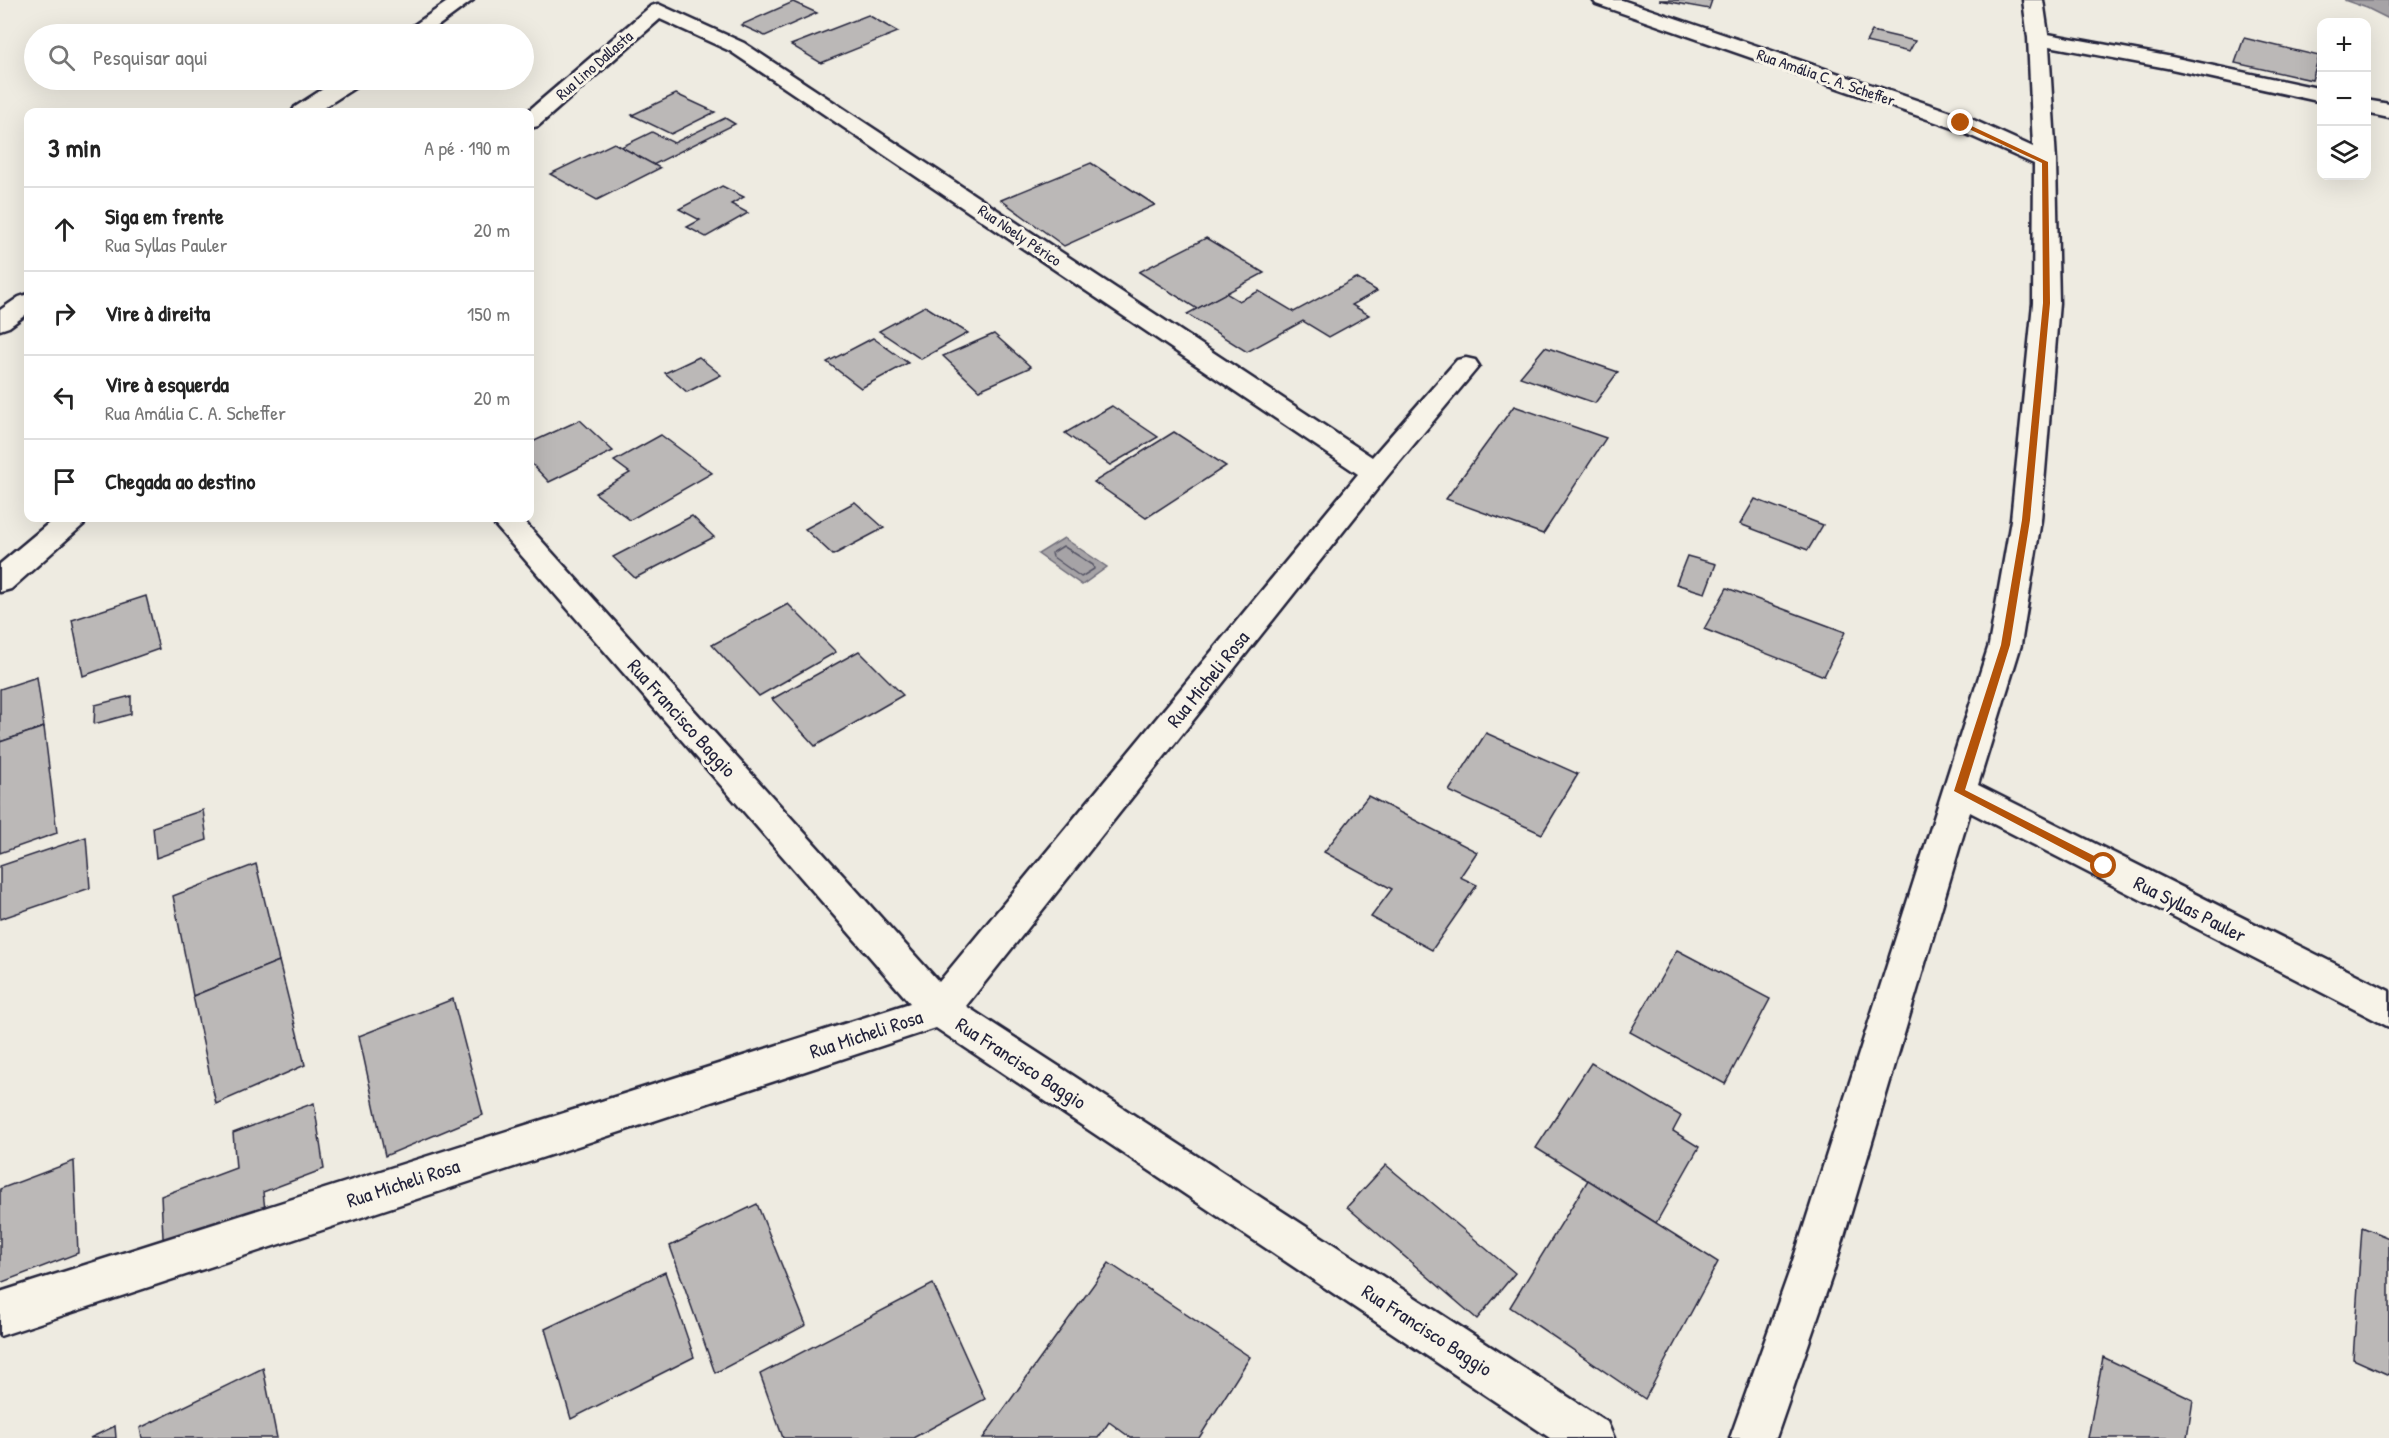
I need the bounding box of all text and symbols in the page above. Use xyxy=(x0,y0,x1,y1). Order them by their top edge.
map controls xyxy=(2317,18,2371,180)
button: + xyxy=(2317,18,2371,72)
search box xyxy=(24,24,534,90)
street label: Rua Lino Dallasta xyxy=(551,25,637,105)
icon: search xyxy=(45,41,78,74)
text: Pesquisar aqui xyxy=(93,42,208,72)
street label: Rua Amália C. A. Scheffer xyxy=(1754,43,1898,111)
button: − xyxy=(2317,72,2371,126)
route end xyxy=(1947,109,1973,135)
button: layers xyxy=(2317,126,2371,180)
text: 3 min xyxy=(48,130,101,165)
text: A pé · 190 m xyxy=(424,134,510,161)
street label: Rua Noely Périco xyxy=(974,199,1066,271)
text: Siga em frente xyxy=(105,201,224,231)
icon: ahead xyxy=(48,213,81,246)
text: 20 m xyxy=(473,216,510,243)
text: Rua Syllas Pauler xyxy=(105,231,227,258)
icon: right xyxy=(48,297,81,330)
text: Vire à direita xyxy=(105,298,210,328)
text: 150 m xyxy=(467,300,510,327)
text: Vire à esquerda xyxy=(105,369,229,399)
icon: left xyxy=(48,381,81,414)
text: 20 m xyxy=(473,384,510,411)
text: Rua Amália C. A. Scheffer xyxy=(105,399,286,426)
icon: arrive xyxy=(48,465,81,498)
text: Chegada ao destino xyxy=(105,466,255,496)
street label: Rua Micheli Rosa xyxy=(1160,625,1255,733)
street label: Rua Francisco Baggio xyxy=(622,653,743,783)
route start xyxy=(2090,852,2116,878)
street label: Rua Syllas Pauler xyxy=(2130,869,2251,948)
street label: Rua Micheli Rosa xyxy=(806,1003,926,1064)
street label: Rua Francisco Baggio xyxy=(951,1010,1092,1115)
street label: Rua Micheli Rosa xyxy=(343,1152,463,1213)
street label: Rua Francisco Baggio xyxy=(1357,1277,1498,1382)

